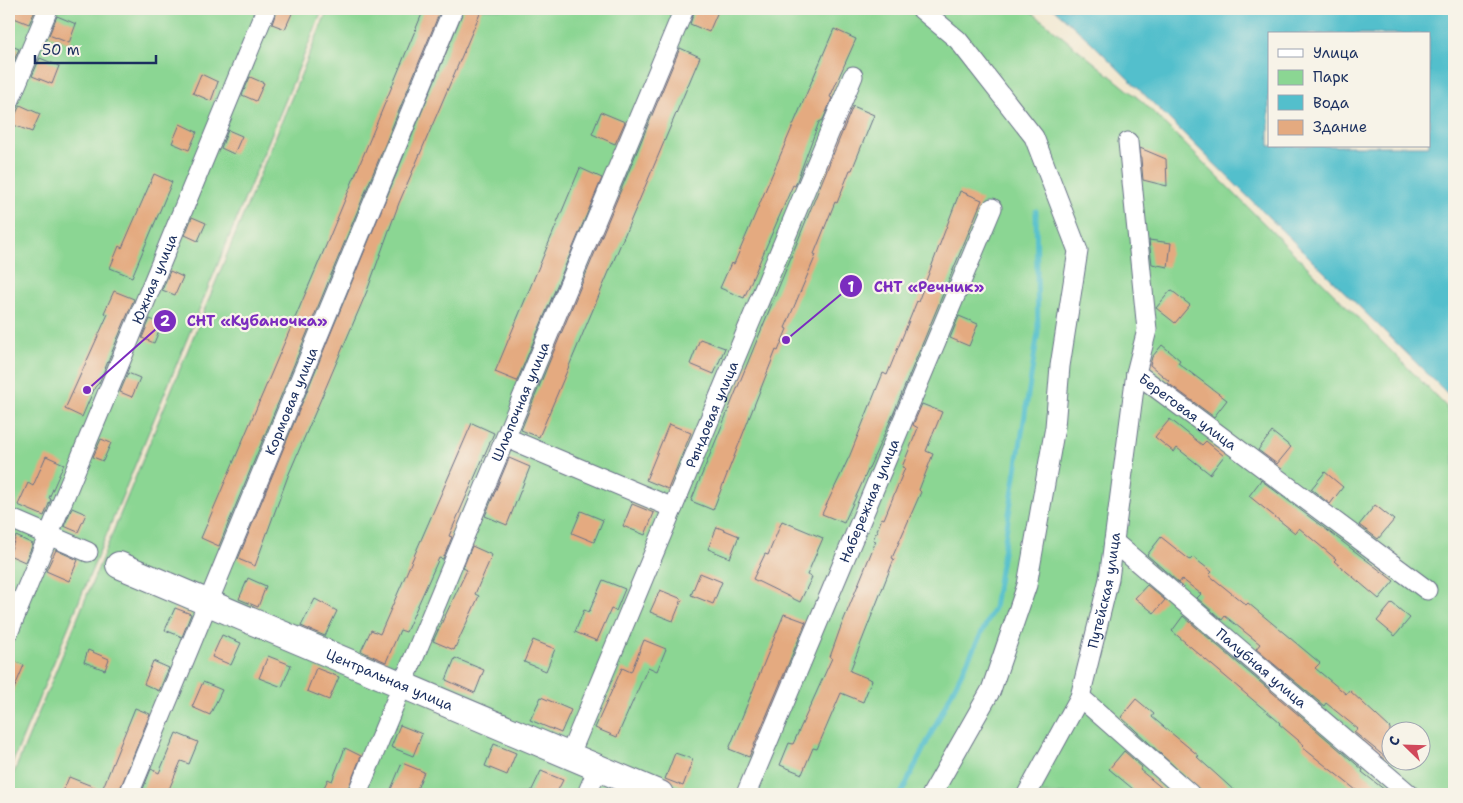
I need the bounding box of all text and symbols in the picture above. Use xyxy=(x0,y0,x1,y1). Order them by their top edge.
scale bar xyxy=(35,32,156,64)
legend xyxy=(1268,32,1430,148)
text: 50 m xyxy=(42,40,80,60)
text: Улица xyxy=(1313,43,1359,63)
text: Парк xyxy=(1313,67,1349,87)
text: Вода xyxy=(1313,93,1350,113)
text: Здание xyxy=(1313,117,1367,137)
street label: Южная улица xyxy=(128,231,181,326)
callout: СНТ «Речник» xyxy=(839,271,994,301)
text: 1 xyxy=(848,277,855,297)
text: СНТ «Речник» xyxy=(874,277,984,297)
callout: СНТ «Кубаночка» xyxy=(152,306,338,336)
text: 2 xyxy=(160,311,171,331)
text: СНТ «Кубаночка» xyxy=(187,311,327,331)
street label: Шлюпочная улица xyxy=(487,339,554,464)
street label: Кормовая улица xyxy=(261,344,322,458)
street label: Рындовая улица xyxy=(681,358,742,471)
street label: Береговая улица xyxy=(1135,369,1241,454)
street label: Набережная улица xyxy=(835,436,903,566)
street label: Путейская улица xyxy=(1083,531,1124,650)
street label: Палубная улица xyxy=(1212,624,1311,712)
street label: Центральная улица xyxy=(323,645,456,715)
north arrow xyxy=(1380,720,1430,770)
text: С xyxy=(1384,733,1404,748)

